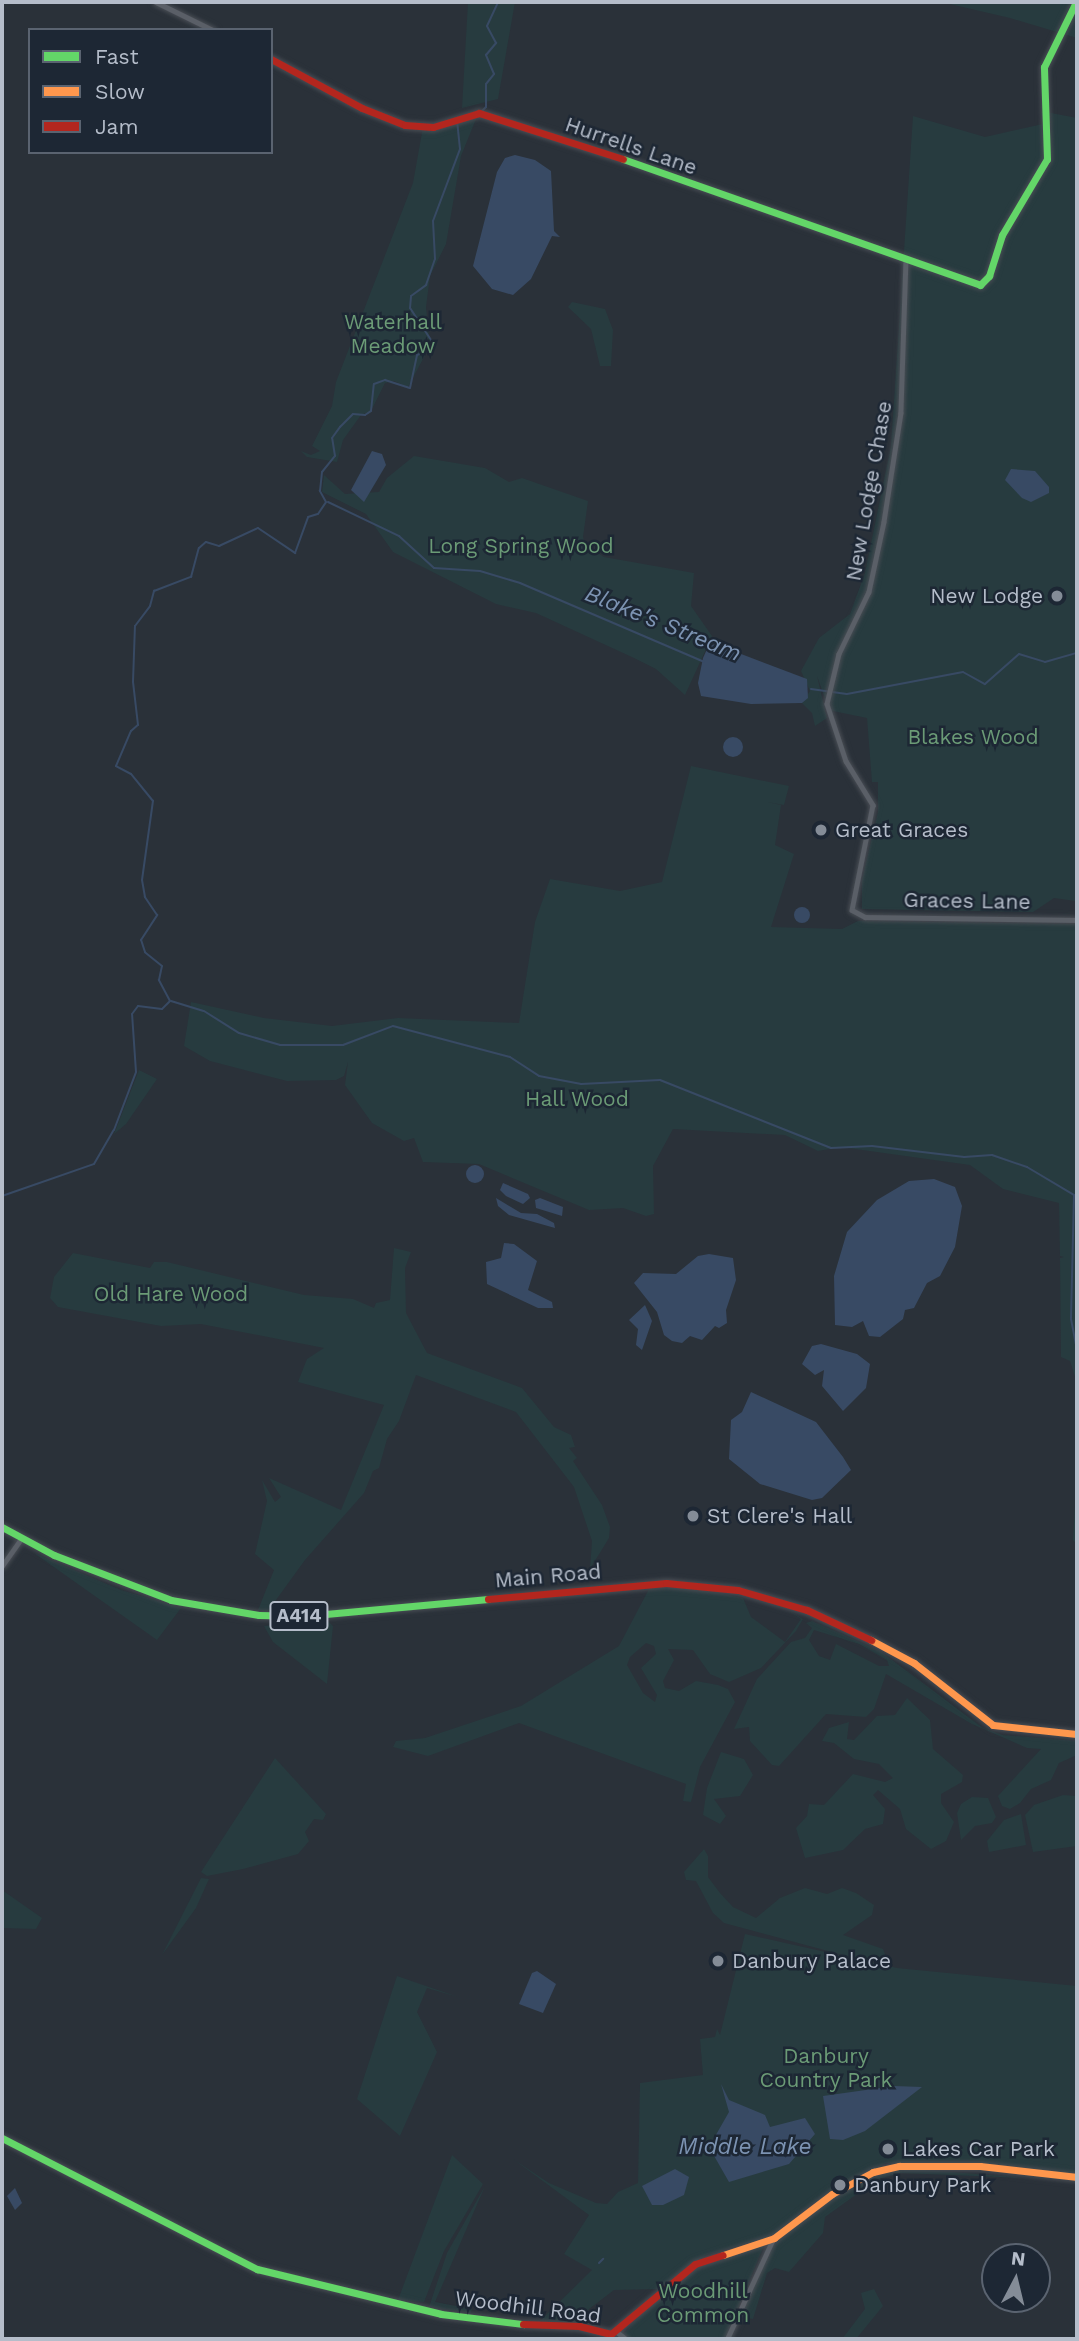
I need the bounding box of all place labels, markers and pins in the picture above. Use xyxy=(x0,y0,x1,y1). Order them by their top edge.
place label: New Lodge xyxy=(930,583,1043,609)
marker: New Lodge xyxy=(1049,588,1065,604)
place label: Great Graces xyxy=(835,817,968,843)
marker: Great Graces xyxy=(813,822,829,838)
place label: St Clere's Hall xyxy=(707,1503,852,1529)
marker: St Clere's Hall xyxy=(685,1508,701,1524)
place label: Danbury Palace xyxy=(732,1948,892,1974)
marker: Danbury Palace xyxy=(710,1953,726,1969)
place label: Lakes Car Park xyxy=(902,2136,1056,2162)
marker: Lakes Car Park xyxy=(880,2141,896,2157)
place label: Danbury Park xyxy=(854,2172,992,2198)
marker: Danbury Park xyxy=(832,2177,848,2193)

